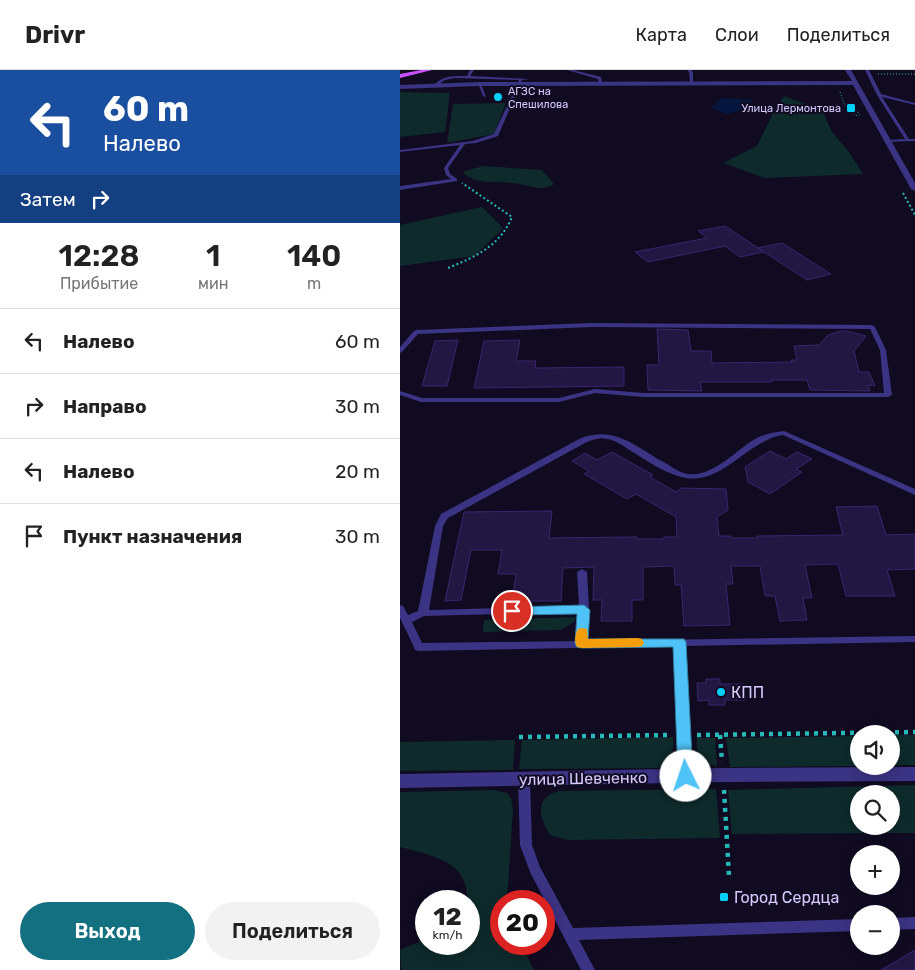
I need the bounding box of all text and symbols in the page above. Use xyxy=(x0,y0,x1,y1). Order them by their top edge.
text: Drivr xyxy=(25,21,85,49)
text: Карта xyxy=(636,24,687,46)
text: Слои xyxy=(715,24,759,46)
text: Поделиться xyxy=(787,24,890,46)
place label: АГЗС на Спешилова xyxy=(508,85,568,111)
text: 60 m xyxy=(103,88,189,130)
icon: left xyxy=(20,90,85,155)
marker: АГЗС на Спешилова xyxy=(492,91,504,103)
place label: Улица Лермонтова xyxy=(742,102,841,115)
marker: Улица Лермонтова xyxy=(845,102,857,114)
text: Налево xyxy=(103,130,181,157)
icon: right xyxy=(86,185,114,213)
text: Затем xyxy=(20,188,76,211)
text: 12:28 xyxy=(59,238,139,274)
text: 1 xyxy=(206,238,220,274)
text: 140 xyxy=(287,238,341,274)
text: Прибытие xyxy=(60,274,138,293)
text: мин xyxy=(198,274,228,293)
text: m xyxy=(307,274,321,293)
icon: left xyxy=(20,327,48,355)
text: Налево xyxy=(63,330,135,353)
text: 60 m xyxy=(335,330,380,353)
icon: right xyxy=(20,392,48,420)
text: Направо xyxy=(63,395,147,418)
text: 30 m xyxy=(335,395,380,418)
icon: left xyxy=(20,457,48,485)
text: Налево xyxy=(63,460,135,483)
text: 20 m xyxy=(335,460,380,483)
icon: arrive xyxy=(20,522,48,550)
text: Пункт назначения xyxy=(63,525,242,548)
text: 30 m xyxy=(335,525,380,548)
pin xyxy=(491,590,533,632)
icon: arrive xyxy=(498,597,526,625)
place label: КПП xyxy=(731,683,764,702)
marker: КПП xyxy=(715,686,727,698)
map controls xyxy=(850,725,900,955)
button: sound xyxy=(850,725,900,775)
position arrow xyxy=(659,749,711,801)
street label: улица Шевченко xyxy=(519,768,647,789)
button: search xyxy=(850,785,900,835)
button: + xyxy=(850,845,900,895)
place label: Город Сердца xyxy=(734,888,839,907)
speed limit sign: 20 xyxy=(490,890,555,955)
marker: Город Сердца xyxy=(718,891,730,903)
button: Выход xyxy=(20,902,195,960)
button: Поделиться xyxy=(205,902,380,960)
text: 12 xyxy=(433,902,462,931)
button: − xyxy=(850,905,900,955)
text: km/h xyxy=(433,928,462,942)

